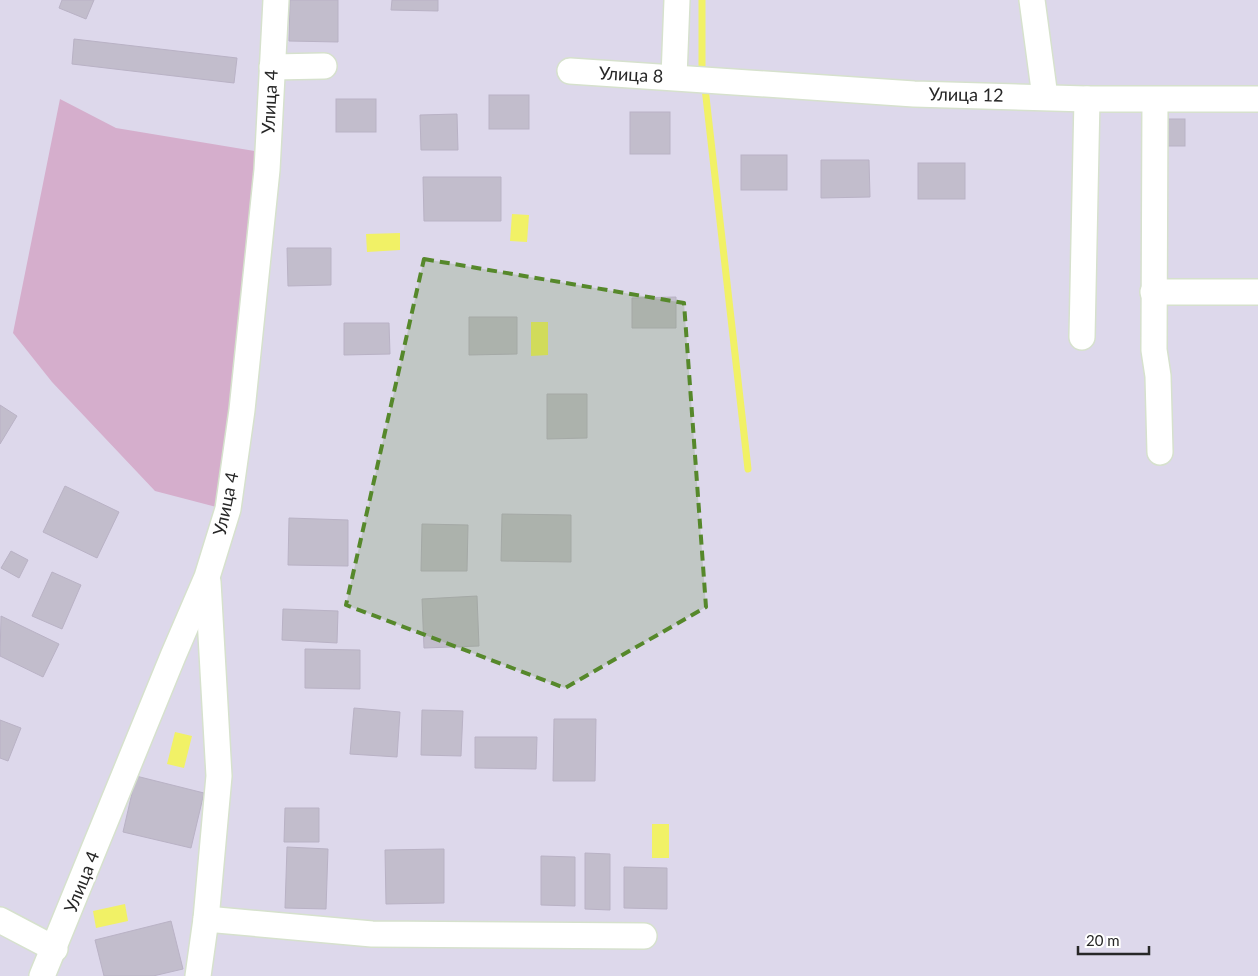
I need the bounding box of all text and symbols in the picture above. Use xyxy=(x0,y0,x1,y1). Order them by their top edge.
street label: Улица 8 xyxy=(598,61,664,87)
street label: Улица 4 xyxy=(256,69,282,135)
street label: Улица 12 xyxy=(928,82,1004,106)
street label: Улица 4 xyxy=(208,470,242,538)
street label: Улица 4 xyxy=(59,848,103,916)
scale bar xyxy=(1078,924,1149,956)
text: 20 m xyxy=(1086,931,1120,949)

